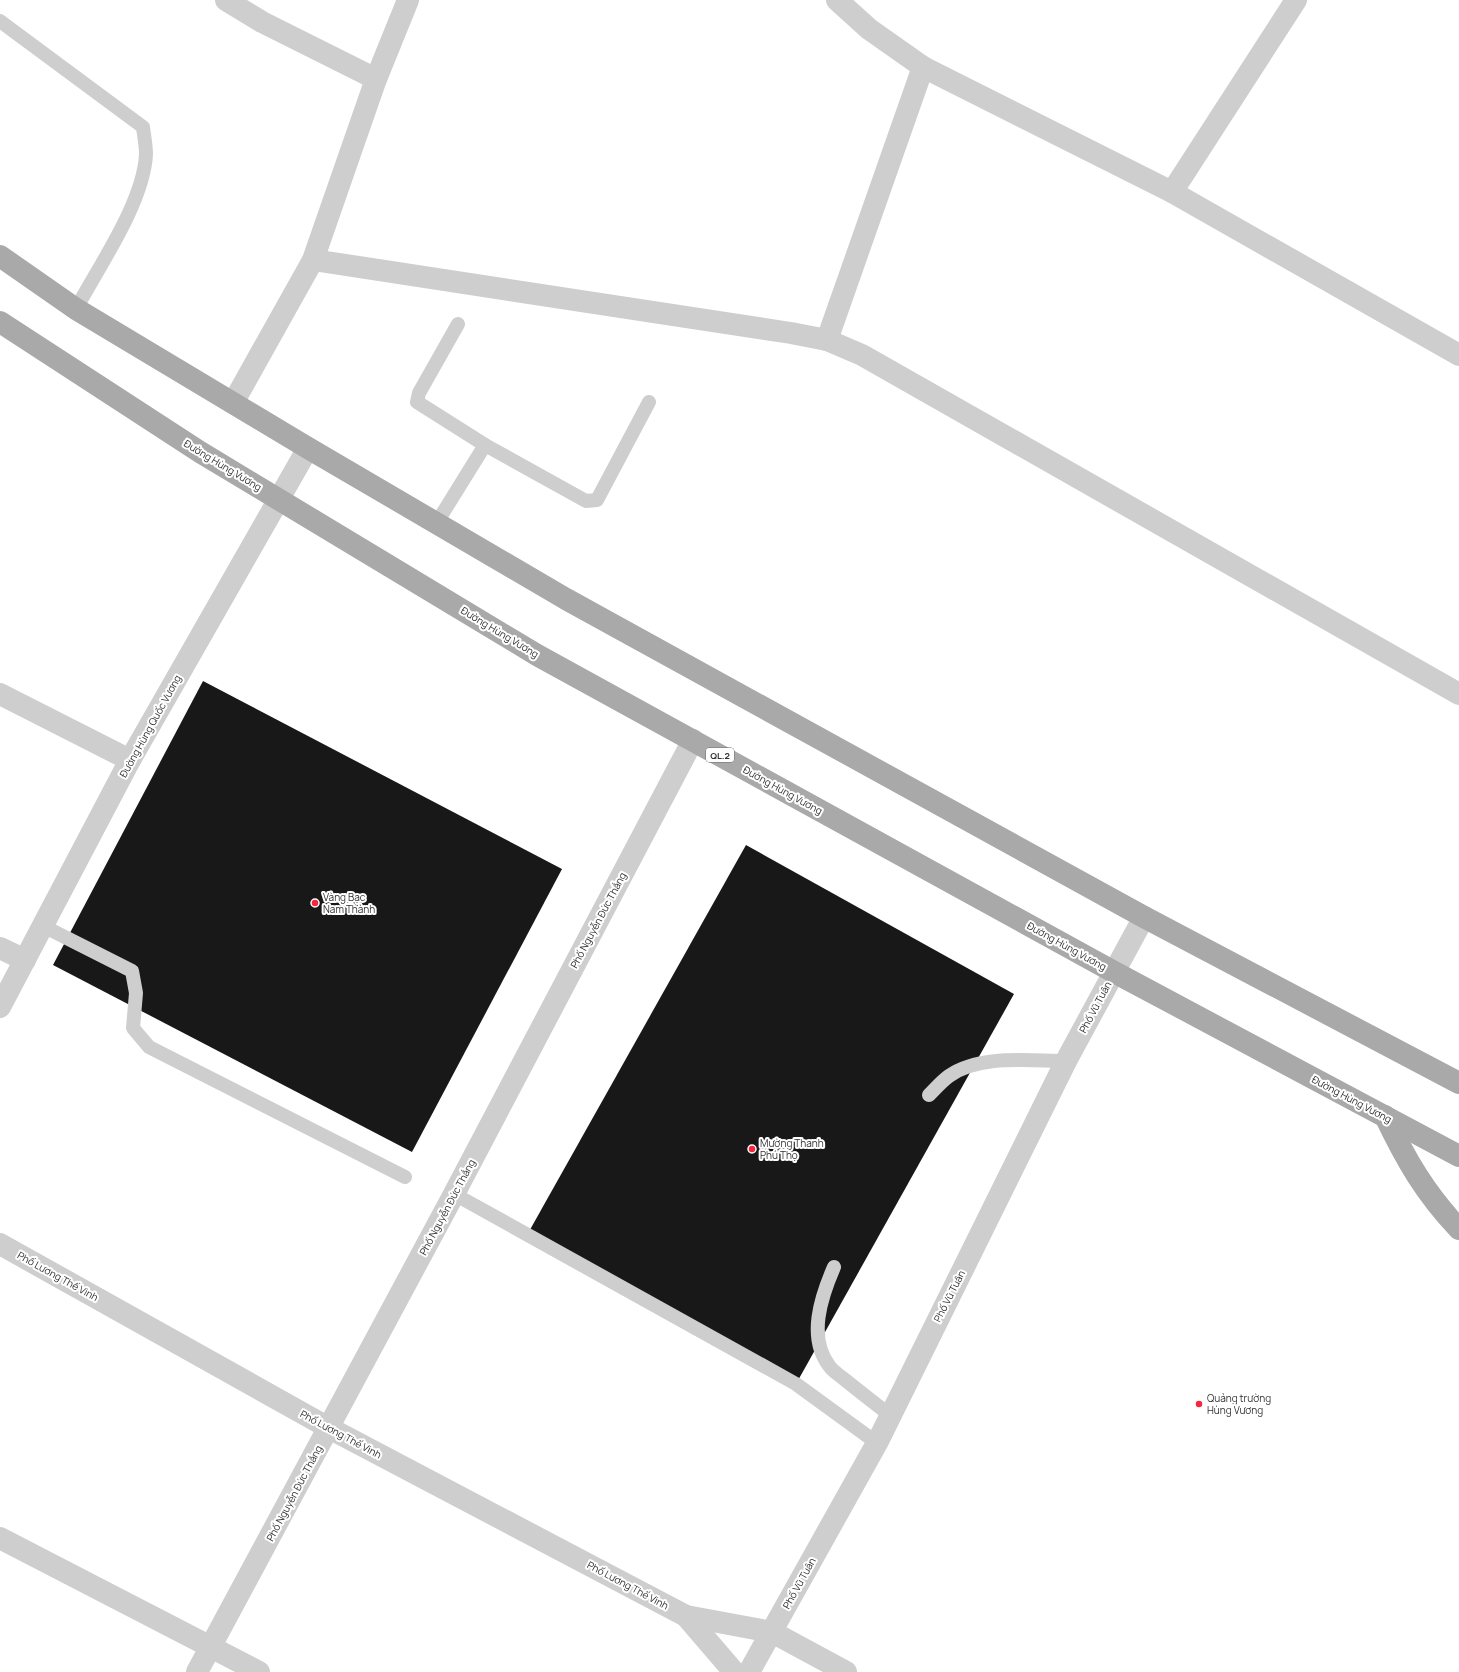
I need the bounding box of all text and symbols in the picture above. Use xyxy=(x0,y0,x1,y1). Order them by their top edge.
street label: Đường Hùng Vương xyxy=(181,436,265,494)
street label: Đường Hùng Vương xyxy=(458,603,542,661)
street label: Đường Hùng Quốc Vương xyxy=(116,672,184,780)
road number: QL.2 xyxy=(706,748,734,762)
street label: Đường Hùng Vương xyxy=(741,762,825,818)
street label: Phố Nguyễn Đức Thắng xyxy=(567,870,629,970)
place label: Vàng Bạc Nam Thành xyxy=(323,890,375,916)
marker: Vàng Bạc Nam Thành xyxy=(310,898,320,908)
street label: Đường Hùng Vương xyxy=(1025,918,1109,974)
street label: Phố Vũ Tuân xyxy=(1076,979,1114,1035)
street label: Đường Hùng Vương xyxy=(1310,1072,1394,1126)
place label: Mường Thanh Phú Thọ xyxy=(760,1136,824,1162)
marker: Mường Thanh Phú Thọ xyxy=(747,1144,757,1154)
street label: Phố Nguyễn Đức Thắng xyxy=(416,1157,478,1257)
street label: Phố Lương Thế Vinh xyxy=(15,1248,101,1304)
street label: Phố Vũ Tuân xyxy=(930,1268,968,1324)
place label: Quảng trường Hùng Vương xyxy=(1207,1391,1271,1417)
marker: Quảng trường Hùng Vương xyxy=(1194,1399,1204,1409)
street label: Phố Lương Thế Vinh xyxy=(298,1407,384,1461)
street label: Phố Nguyễn Đức Thắng xyxy=(263,1443,325,1543)
street label: Phố Vũ Tuân xyxy=(779,1555,819,1611)
street label: Phố Lương Thế Vinh xyxy=(585,1558,671,1612)

